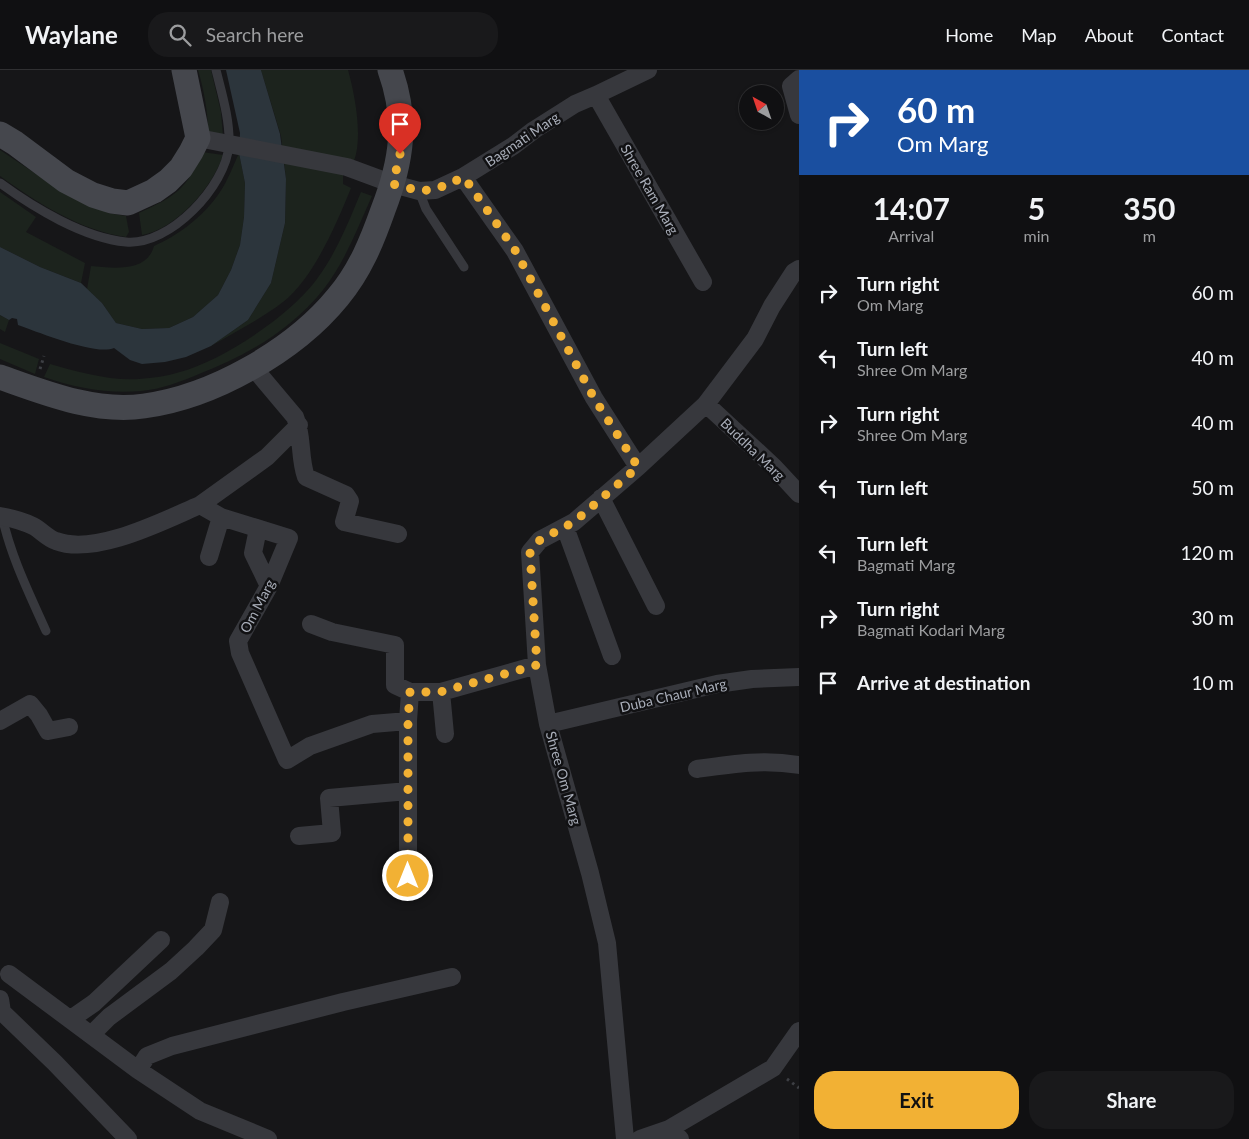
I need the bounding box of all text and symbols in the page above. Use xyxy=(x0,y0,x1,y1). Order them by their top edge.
search box xyxy=(148,12,498,57)
text: Waylane xyxy=(25,20,118,49)
icon: search xyxy=(166,21,194,49)
text: Search here xyxy=(206,23,304,46)
text: Home xyxy=(945,24,993,46)
text: Map xyxy=(1021,24,1057,46)
text: About xyxy=(1085,24,1134,46)
text: Contact xyxy=(1162,24,1224,46)
north arrow xyxy=(739,85,784,130)
map controls xyxy=(739,85,784,130)
text: 60 m xyxy=(897,88,975,130)
icon: right xyxy=(814,90,879,155)
pin xyxy=(379,103,421,154)
street label: Bagmati Marg xyxy=(482,108,562,170)
icon: arrive xyxy=(386,110,414,138)
text: Om Marg xyxy=(897,130,988,157)
street label: Shree Ram Marg xyxy=(617,141,683,237)
text: 14:07 xyxy=(873,190,950,226)
text: 5 xyxy=(1028,190,1045,226)
text: 350 xyxy=(1123,190,1175,226)
text: Arrival xyxy=(888,226,934,245)
text: min xyxy=(1024,226,1050,245)
text: m xyxy=(1143,226,1156,245)
text: Turn right xyxy=(857,272,939,295)
icon: right xyxy=(814,279,842,307)
text: 60 m xyxy=(1191,281,1234,304)
text: Om Marg xyxy=(857,295,923,314)
text: Turn left xyxy=(857,337,928,360)
icon: left xyxy=(814,344,842,372)
text: 40 m xyxy=(1191,346,1234,369)
text: Shree Om Marg xyxy=(857,360,967,379)
text: Turn right xyxy=(857,402,939,425)
icon: right xyxy=(814,409,842,437)
text: 40 m xyxy=(1191,411,1234,434)
street label: Buddha Marg xyxy=(717,414,789,484)
text: Shree Om Marg xyxy=(857,425,967,444)
icon: left xyxy=(814,474,842,502)
text: Turn left xyxy=(857,476,928,499)
text: 50 m xyxy=(1191,476,1234,499)
text: Turn left xyxy=(857,532,928,555)
icon: left xyxy=(814,539,842,567)
text: 120 m xyxy=(1180,541,1234,564)
text: Bagmati Marg xyxy=(857,555,955,574)
street label: Om Marg xyxy=(236,576,278,636)
text: Turn right xyxy=(857,597,939,620)
icon: right xyxy=(814,604,842,632)
text: 30 m xyxy=(1191,606,1234,629)
text: Bagmati Kodari Marg xyxy=(857,620,1005,639)
icon: arrive xyxy=(814,669,842,697)
text: Arrive at destination xyxy=(857,671,1030,694)
text: 10 m xyxy=(1191,671,1234,694)
street label: Duba Chaur Marg xyxy=(618,674,728,716)
street label: Shree Om Marg xyxy=(543,729,585,827)
position arrow xyxy=(381,849,433,901)
button: Exit xyxy=(814,1071,1019,1129)
button: Share xyxy=(1029,1071,1234,1129)

